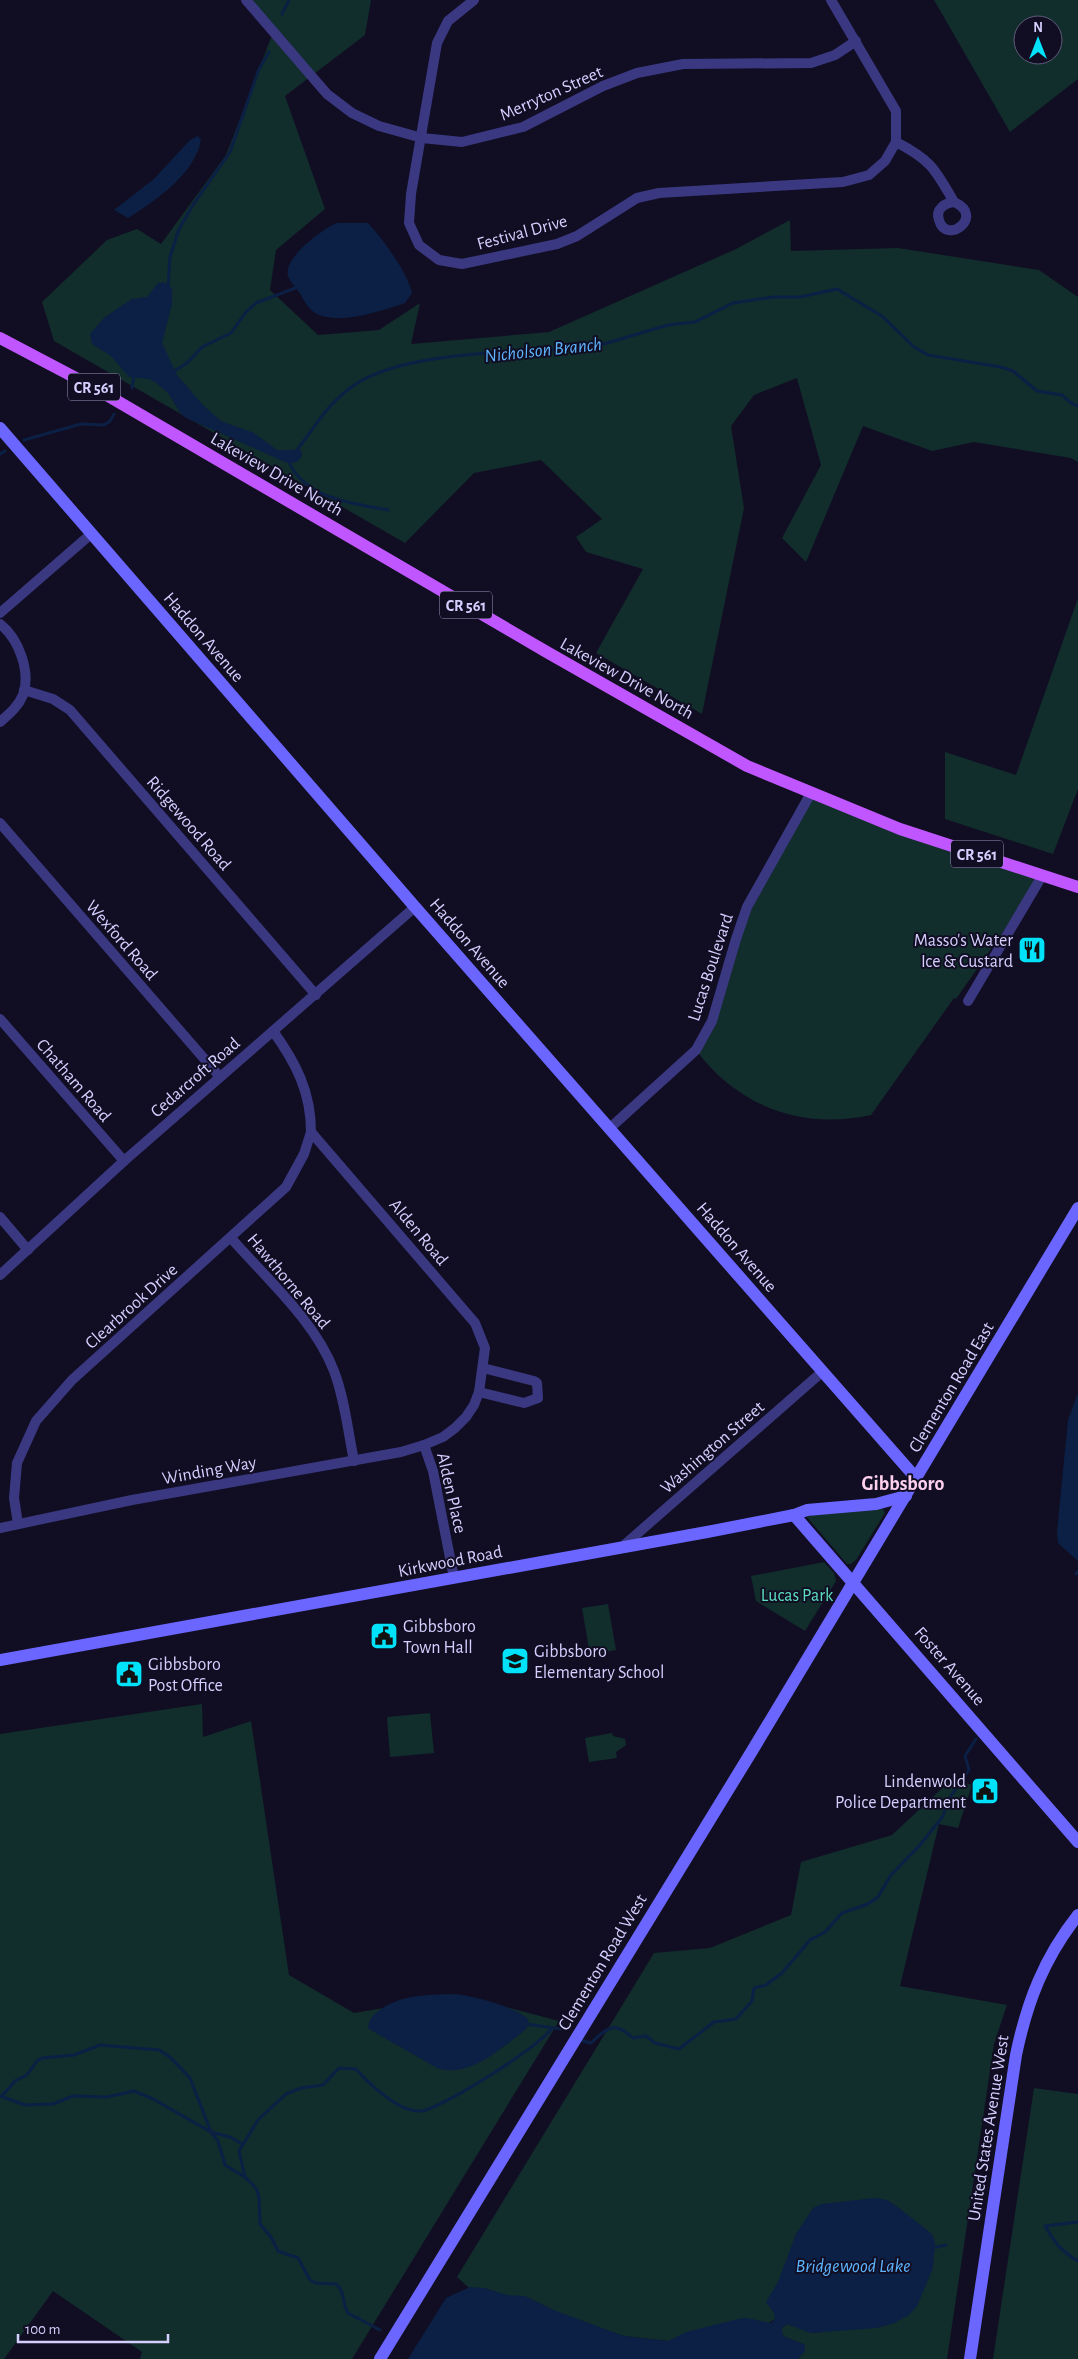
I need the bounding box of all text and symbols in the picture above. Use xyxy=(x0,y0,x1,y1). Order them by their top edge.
north arrow xyxy=(1013,15,1063,65)
text: N xyxy=(1033,21,1043,35)
street label: Merryton Street xyxy=(497,63,606,125)
street label: Festival Drive xyxy=(475,212,569,254)
water label: Nicholson Branch xyxy=(483,335,603,366)
road number: CR 561 xyxy=(68,374,120,401)
street label: Lakeview Drive North xyxy=(207,430,346,520)
street label: Haddon Avenue xyxy=(160,589,247,686)
road number: CR 561 xyxy=(440,592,492,618)
street label: Lakeview Drive North xyxy=(557,635,696,723)
street label: Ridgewood Road xyxy=(143,773,234,874)
road number: CR 561 xyxy=(951,841,1003,868)
street label: Haddon Avenue xyxy=(426,895,513,992)
street label: Wexford Road xyxy=(82,897,161,984)
street label: Lucas Boulevard xyxy=(685,911,737,1023)
place label: Masso's Water Ice & Custard xyxy=(914,932,1013,971)
restaurant icon: Masso's Water Ice & Custard xyxy=(1017,935,1047,965)
street label: Cedarcroft Road xyxy=(148,1034,244,1121)
street label: Chatham Road xyxy=(33,1036,114,1126)
street label: Alden Road xyxy=(385,1196,451,1269)
street label: Haddon Avenue xyxy=(693,1199,780,1296)
street label: Hawthorne Road xyxy=(243,1231,333,1333)
street label: Clearbrook Drive xyxy=(82,1261,181,1353)
street label: Clementon Road East xyxy=(906,1319,998,1456)
street label: Washington Street xyxy=(657,1398,768,1497)
street label: Alden Place xyxy=(433,1451,469,1535)
street label: Winding Way xyxy=(161,1454,258,1488)
district label: Gibbsboro xyxy=(862,1474,945,1494)
street label: Kirkwood Road xyxy=(396,1543,504,1581)
park label: Lucas Park xyxy=(761,1587,834,1605)
place label: Gibbsboro Town Hall xyxy=(403,1618,476,1657)
public building icon: Gibbsboro Town Hall xyxy=(369,1621,399,1651)
street label: Foster Avenue xyxy=(910,1624,988,1709)
place label: Gibbsboro Elementary School xyxy=(534,1643,665,1682)
school or university icon: Gibbsboro Elementary School xyxy=(500,1646,530,1676)
place label: Gibbsboro Post Office xyxy=(148,1656,223,1695)
public building icon: Gibbsboro Post Office xyxy=(114,1659,144,1689)
place label: Lindenwold Police Department xyxy=(835,1773,966,1812)
public building icon: Lindenwold Police Department xyxy=(970,1776,1000,1806)
street label: Clementon Road West xyxy=(555,1891,651,2034)
street label: United States Avenue West xyxy=(965,2034,1013,2222)
water label: Bridgewood Lake xyxy=(796,2257,910,2276)
scale bar xyxy=(18,2312,168,2344)
text: 100 m xyxy=(25,2322,60,2337)

